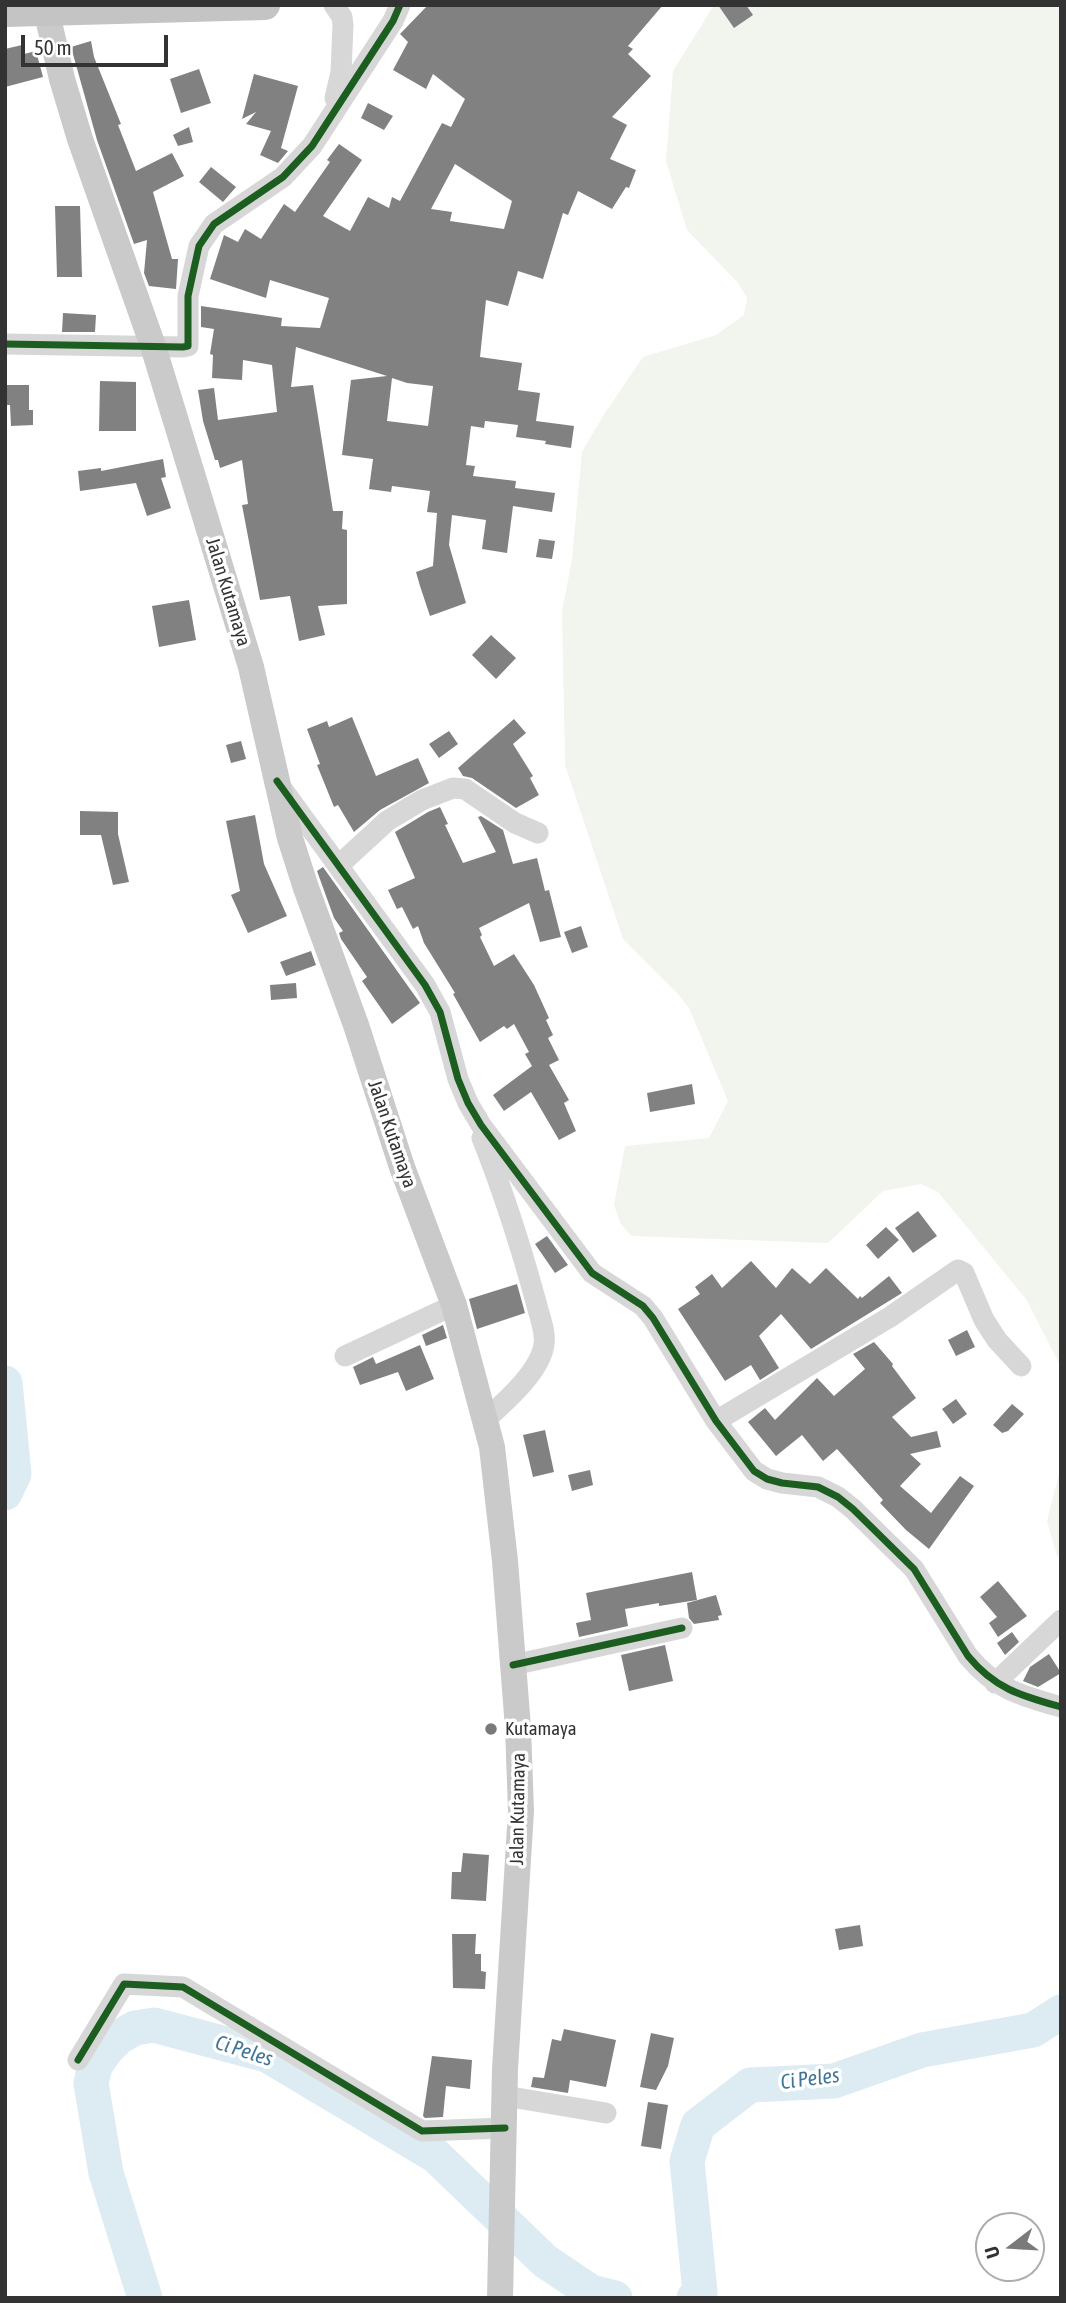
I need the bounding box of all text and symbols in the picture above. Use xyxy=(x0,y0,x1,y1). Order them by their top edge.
scale bar xyxy=(24,21,172,65)
text: 50 m xyxy=(34,35,72,59)
street label: Jalan Kutamaya xyxy=(201,535,255,649)
street label: Jalan Kutamaya xyxy=(363,1077,421,1191)
place label: Kutamaya xyxy=(505,1718,577,1740)
marker: Kutamaya xyxy=(483,1721,499,1737)
street label: Jalan Kutamaya xyxy=(506,1753,530,1865)
water label: Ci Peles xyxy=(212,2030,276,2072)
water label: Ci Peles xyxy=(779,2063,841,2095)
north arrow xyxy=(975,2212,1045,2282)
text: U xyxy=(980,2244,1004,2261)

